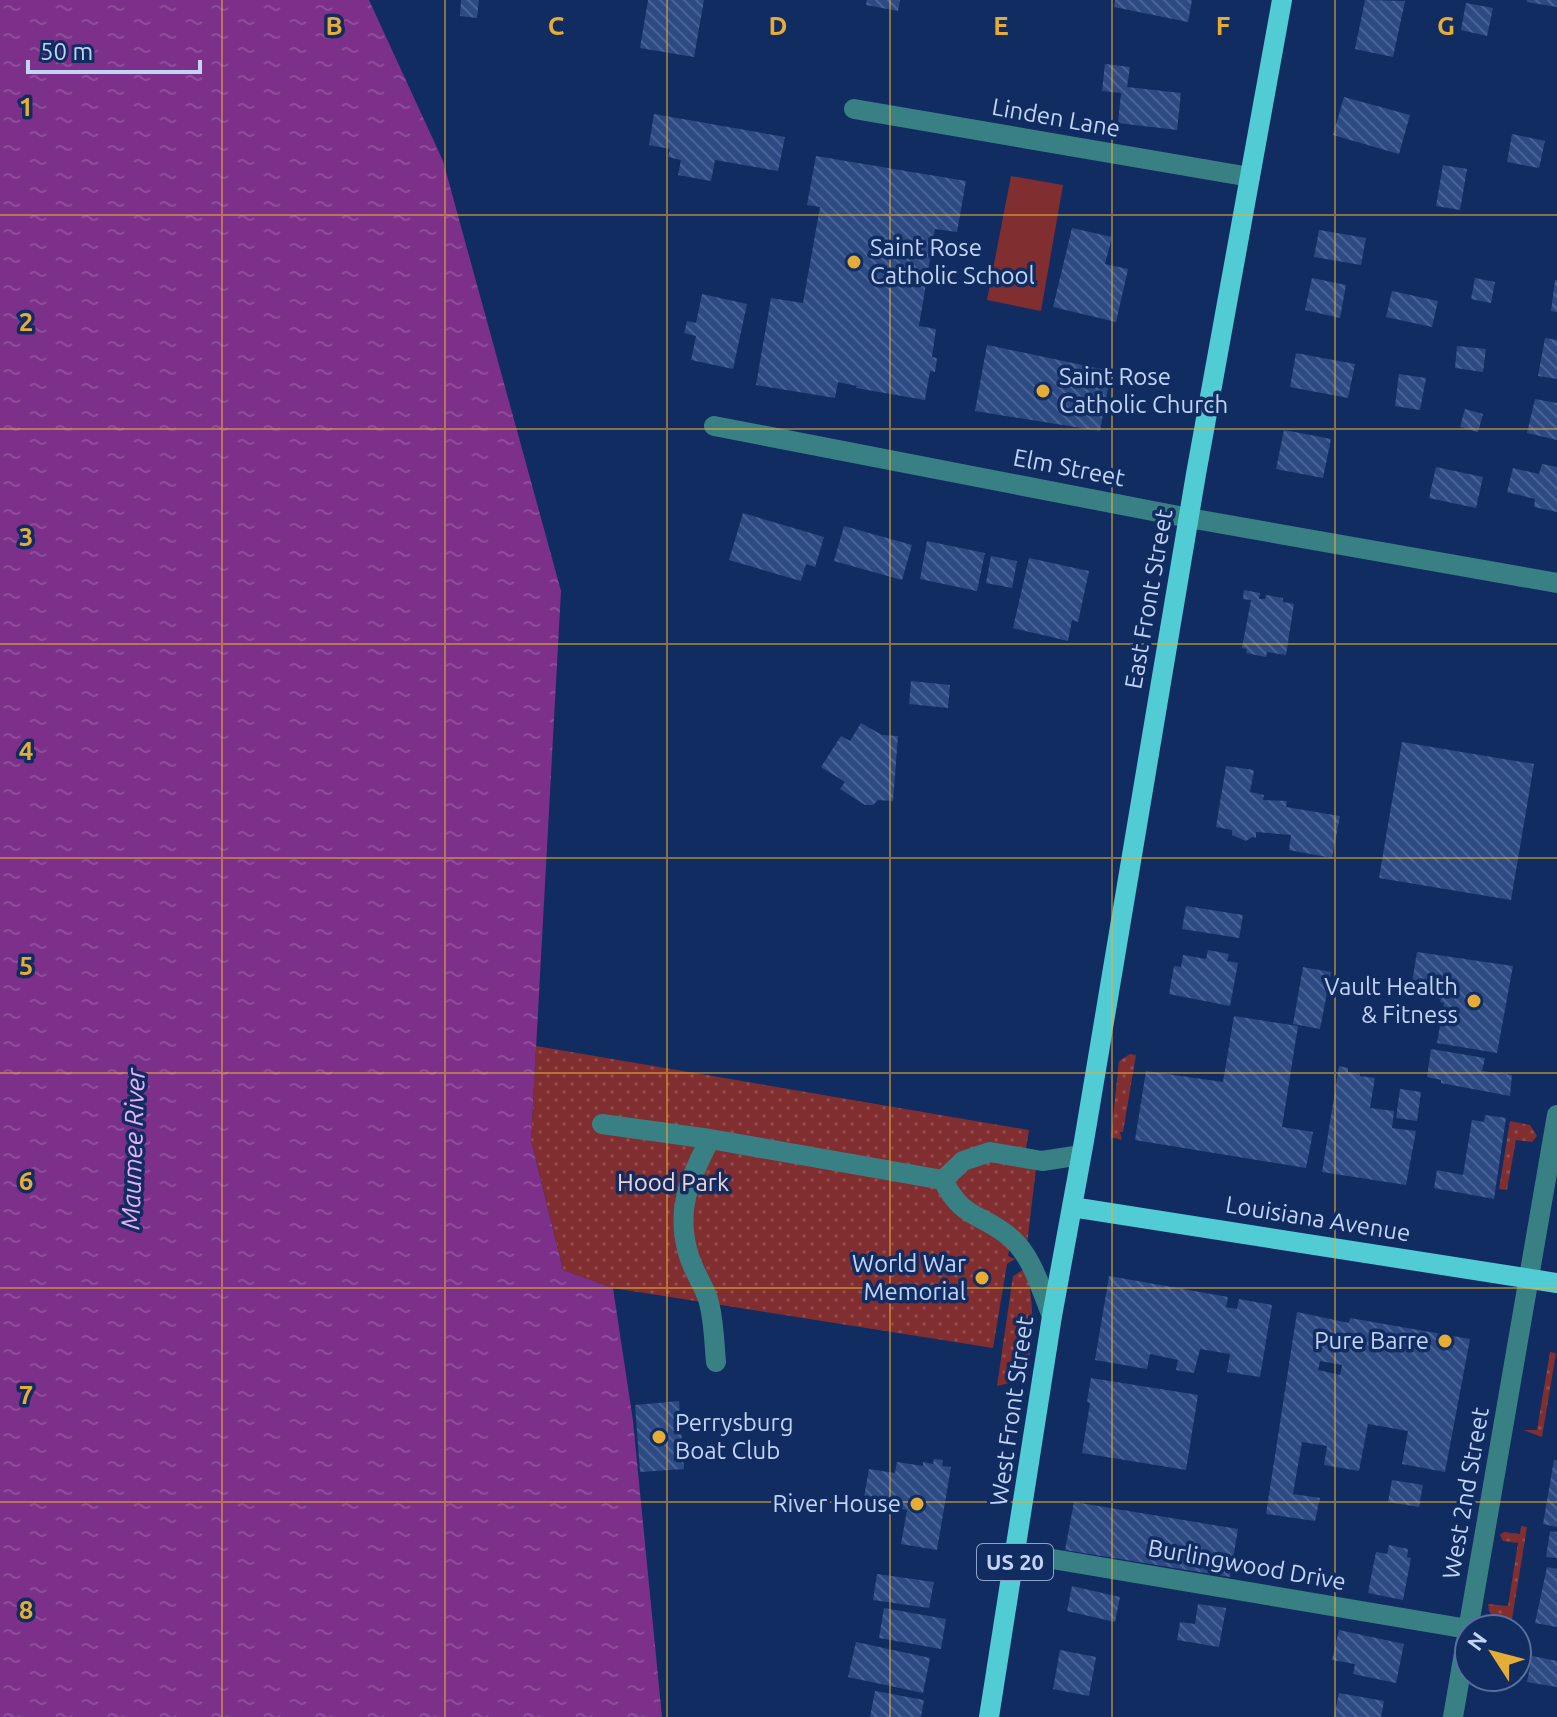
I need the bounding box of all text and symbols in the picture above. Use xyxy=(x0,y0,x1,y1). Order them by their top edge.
text: B xyxy=(325,11,343,40)
text: C xyxy=(548,11,565,40)
text: D xyxy=(769,11,787,40)
text: E xyxy=(993,11,1009,40)
text: F xyxy=(1216,11,1230,40)
text: G xyxy=(1437,11,1455,40)
scale bar xyxy=(28,24,200,74)
text: 50 m xyxy=(40,38,93,65)
text: 1 xyxy=(19,92,33,121)
street label: Linden Lane xyxy=(990,93,1122,142)
place label: Saint Rose Catholic School xyxy=(870,234,1035,289)
marker: Saint Rose Catholic School xyxy=(845,253,863,271)
text: 2 xyxy=(19,307,33,336)
place label: Saint Rose Catholic Church xyxy=(1059,363,1228,418)
marker: Saint Rose Catholic Church xyxy=(1034,382,1052,400)
street label: Elm Street xyxy=(1011,443,1128,492)
street label: East Front Street xyxy=(1119,506,1178,691)
text: 3 xyxy=(19,522,33,551)
text: 4 xyxy=(19,736,33,765)
text: 5 xyxy=(19,951,33,980)
place label: Vault Health & Fitness xyxy=(1324,973,1458,1028)
marker: Vault Health & Fitness xyxy=(1465,992,1483,1010)
water label: Maumee River xyxy=(115,1067,150,1230)
text: 6 xyxy=(19,1166,33,1195)
park label: Hood Park xyxy=(617,1169,729,1196)
street label: Louisiana Avenue xyxy=(1224,1191,1412,1246)
place label: World War Memorial xyxy=(852,1250,966,1305)
marker: World War Memorial xyxy=(973,1269,991,1287)
street label: West Front Street xyxy=(985,1314,1038,1508)
place label: Pure Barre xyxy=(1314,1327,1429,1354)
marker: Pure Barre xyxy=(1436,1332,1454,1350)
text: 7 xyxy=(19,1380,33,1409)
street label: West 2nd Street xyxy=(1437,1404,1494,1581)
place label: Perrysburg Boat Club xyxy=(675,1409,793,1464)
marker: Perrysburg Boat Club xyxy=(650,1428,668,1446)
place label: River House xyxy=(773,1490,901,1517)
marker: River House xyxy=(908,1495,926,1513)
street label: Burlingwood Drive xyxy=(1146,1534,1348,1595)
road number: US 20 xyxy=(977,1544,1053,1580)
text: 8 xyxy=(19,1595,33,1624)
north arrow xyxy=(1453,1613,1533,1693)
text: N xyxy=(1461,1627,1491,1655)

